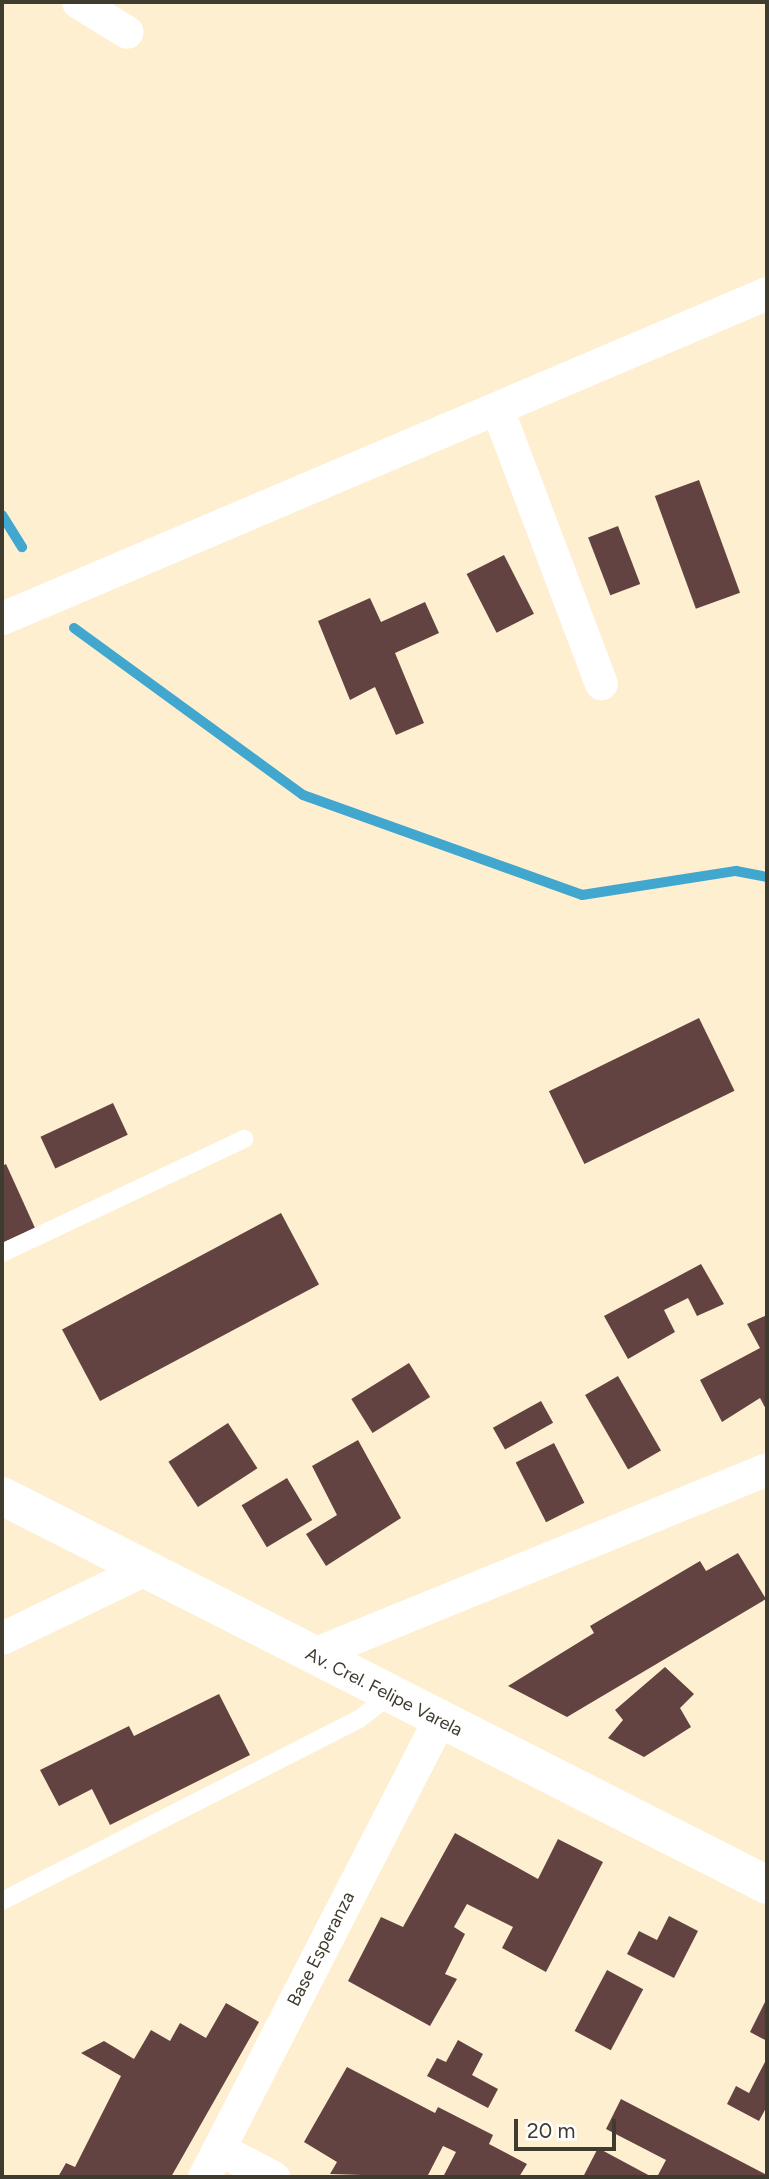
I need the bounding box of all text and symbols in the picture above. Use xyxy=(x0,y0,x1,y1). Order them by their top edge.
street label: Av. Crel. Felipe Varela xyxy=(302,1643,466,1741)
street label: Base Esperanza xyxy=(283,1888,359,2010)
scale bar xyxy=(517,2106,618,2150)
text: 20 m xyxy=(527,2118,575,2143)

